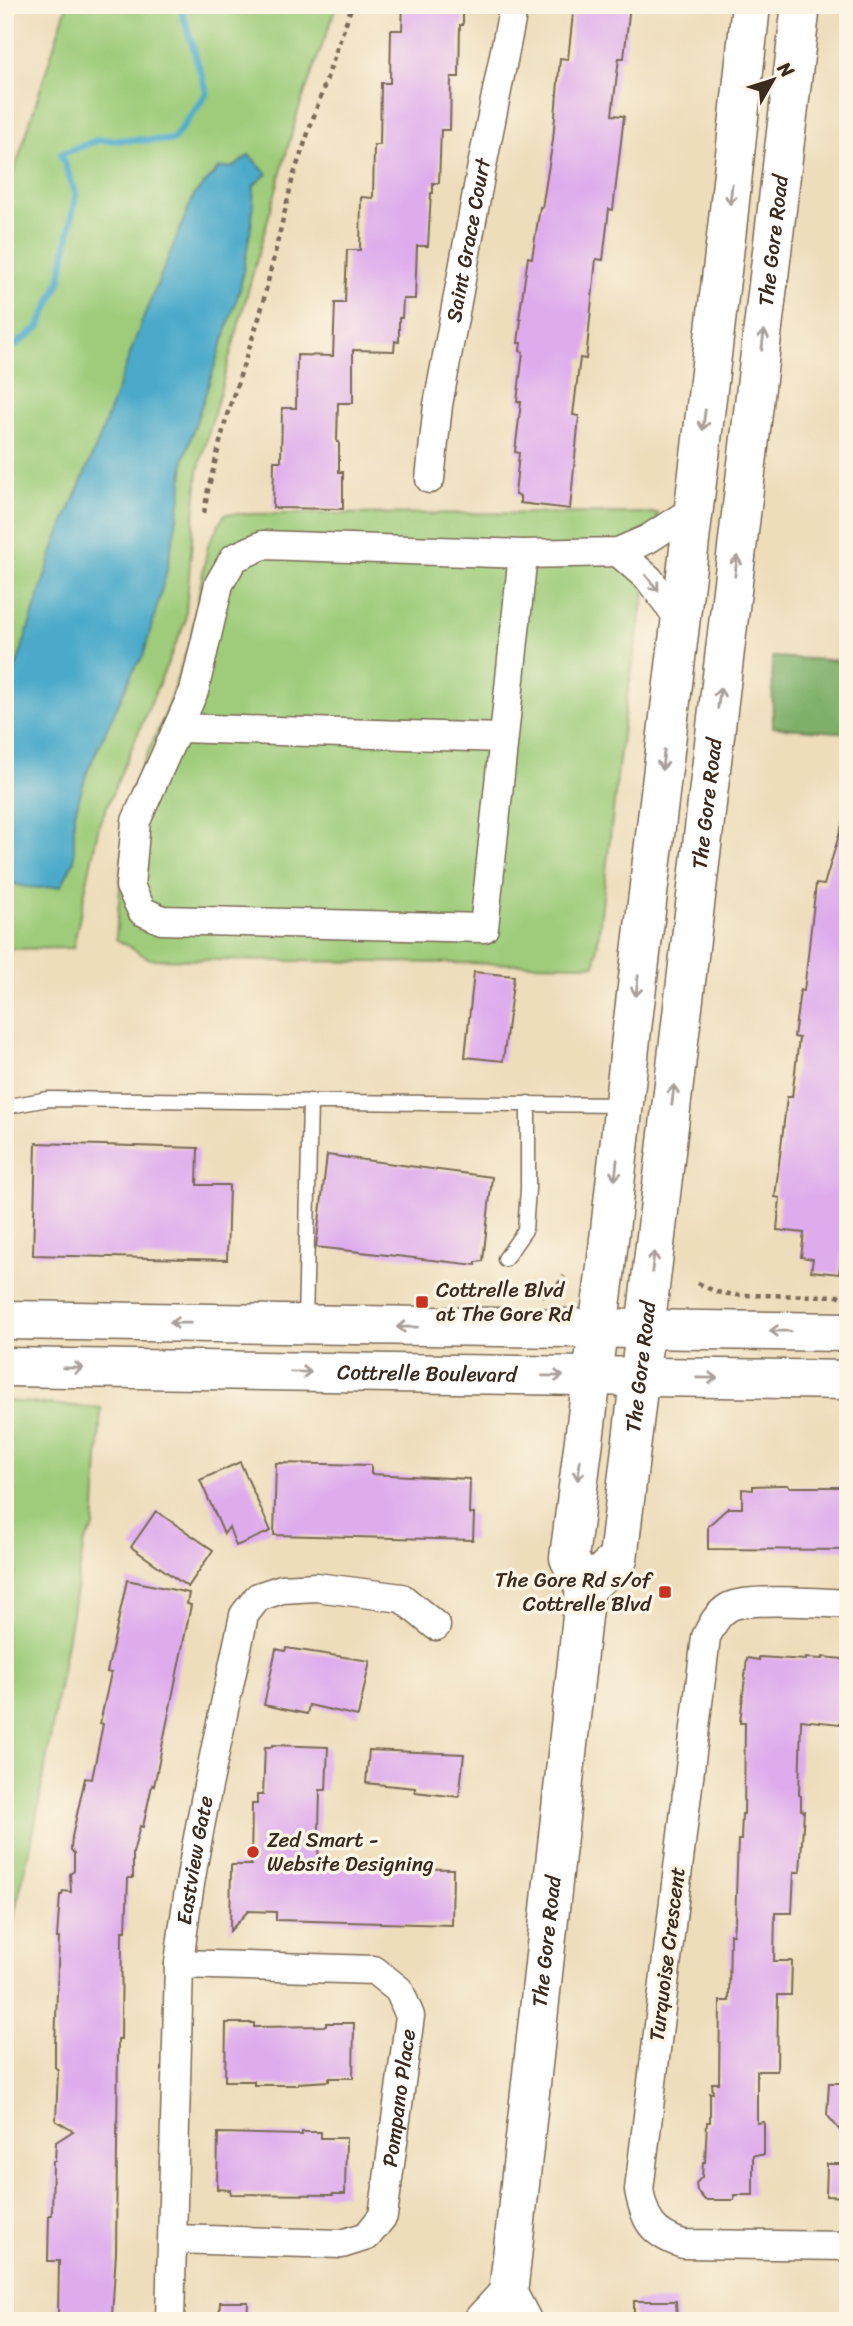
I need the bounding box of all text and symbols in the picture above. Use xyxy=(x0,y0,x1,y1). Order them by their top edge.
north arrow xyxy=(738,46,808,116)
text: N xyxy=(768,53,803,86)
street label: Saint Grace Court xyxy=(435,153,502,325)
street label: The Gore Road xyxy=(747,171,800,308)
one-way arrow xyxy=(724,182,737,205)
one-way arrow xyxy=(756,329,769,352)
one-way arrow xyxy=(697,408,710,431)
one-way arrow xyxy=(729,555,742,578)
one-way arrow xyxy=(644,574,659,592)
one-way arrow xyxy=(713,687,726,710)
street label: The Gore Road xyxy=(680,734,734,871)
one-way arrow xyxy=(657,749,670,771)
one-way arrow xyxy=(630,974,643,997)
one-way arrow xyxy=(666,1084,679,1106)
one-way arrow xyxy=(610,1158,623,1180)
one-way arrow xyxy=(646,1251,659,1274)
place label: Cottrelle Blvd at The Gore Rd xyxy=(436,1271,574,1333)
marker: Cottrelle Blvd at The Gore Rd xyxy=(414,1294,430,1310)
street label: The Gore Road xyxy=(614,1297,667,1435)
one-way arrow xyxy=(168,1317,191,1330)
one-way arrow xyxy=(396,1321,419,1334)
one-way arrow xyxy=(768,1325,791,1338)
street label: Cottrelle Boulevard xyxy=(337,1353,519,1394)
one-way arrow xyxy=(62,1361,85,1374)
one-way arrow xyxy=(289,1365,312,1378)
one-way arrow xyxy=(541,1369,564,1383)
one-way arrow xyxy=(695,1371,718,1385)
one-way arrow xyxy=(573,1459,586,1481)
place label: The Gore Rd s/of Cottrelle Blvd xyxy=(495,1561,654,1623)
marker: The Gore Rd s/of Cottrelle Blvd xyxy=(657,1584,673,1600)
street label: Eastview Gate xyxy=(165,1792,225,1927)
place label: Zed Smart - Website Designing xyxy=(267,1821,434,1883)
marker: Zed Smart - Website Designing xyxy=(245,1844,261,1860)
street label: Turquoise Crescent xyxy=(637,1865,697,2043)
street label: The Gore Road xyxy=(520,1872,573,2009)
street label: Pompano Place xyxy=(371,2026,427,2169)

